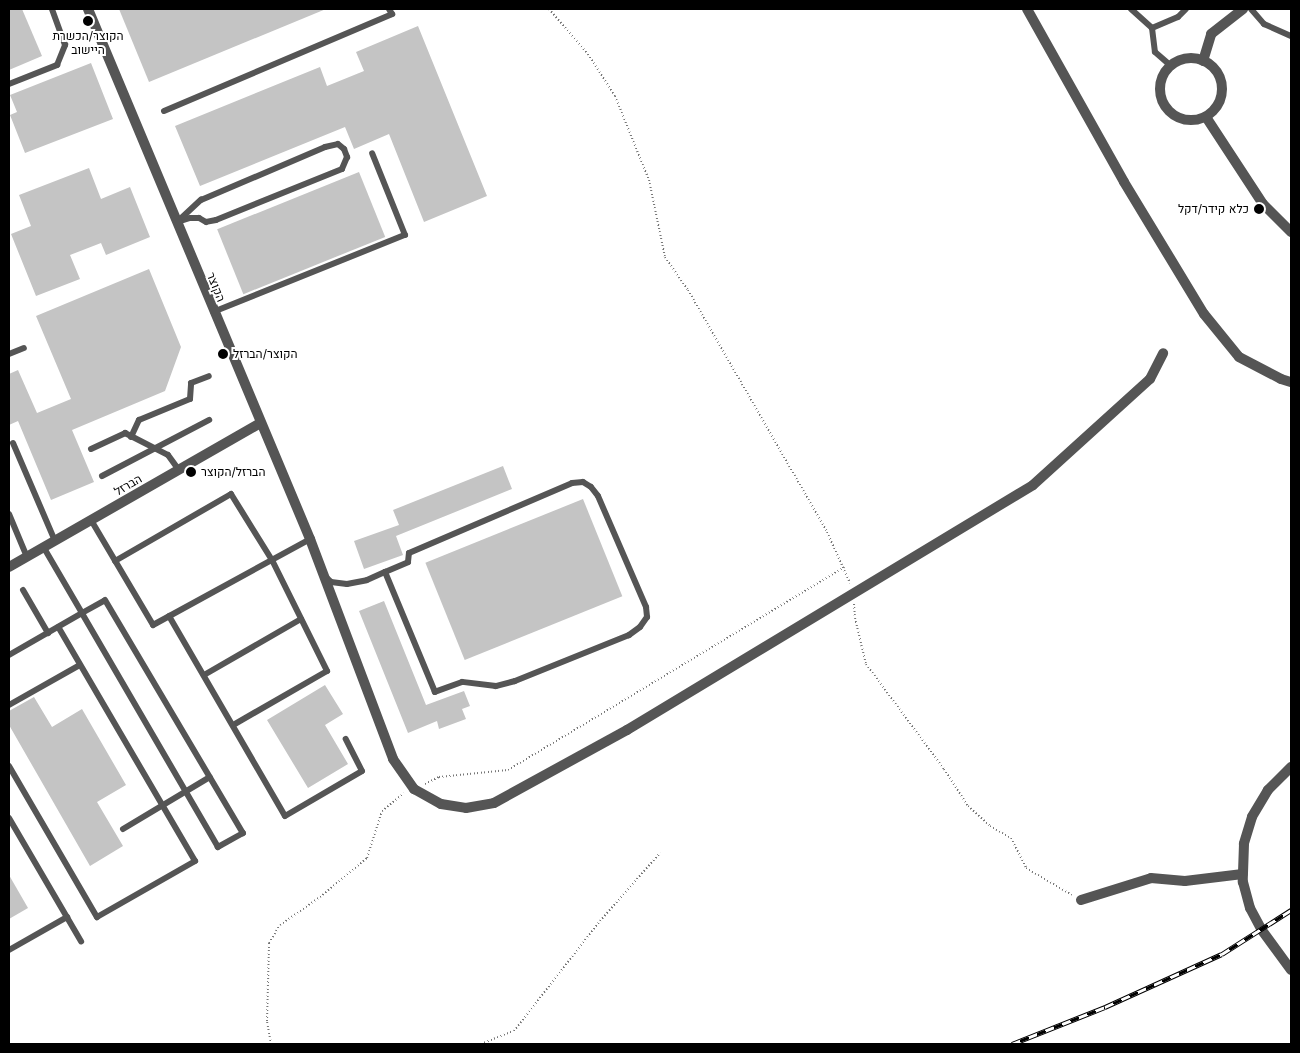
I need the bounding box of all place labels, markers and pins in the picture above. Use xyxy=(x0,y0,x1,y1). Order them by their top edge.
marker: הקוצר/הכשרת היישוב xyxy=(82,15,94,27)
place label: הקוצר/הכשרת היישוב xyxy=(52,29,124,57)
place label: כלא קידר/דקל xyxy=(1178,202,1249,216)
marker: כלא קידר/דקל xyxy=(1253,203,1265,215)
place label: הקוצר/הברזל xyxy=(233,347,297,361)
marker: הקוצר/הברזל xyxy=(217,348,229,360)
place label: הברזל/הקוצר xyxy=(201,465,265,479)
marker: הברזל/הקוצר xyxy=(185,466,197,478)

